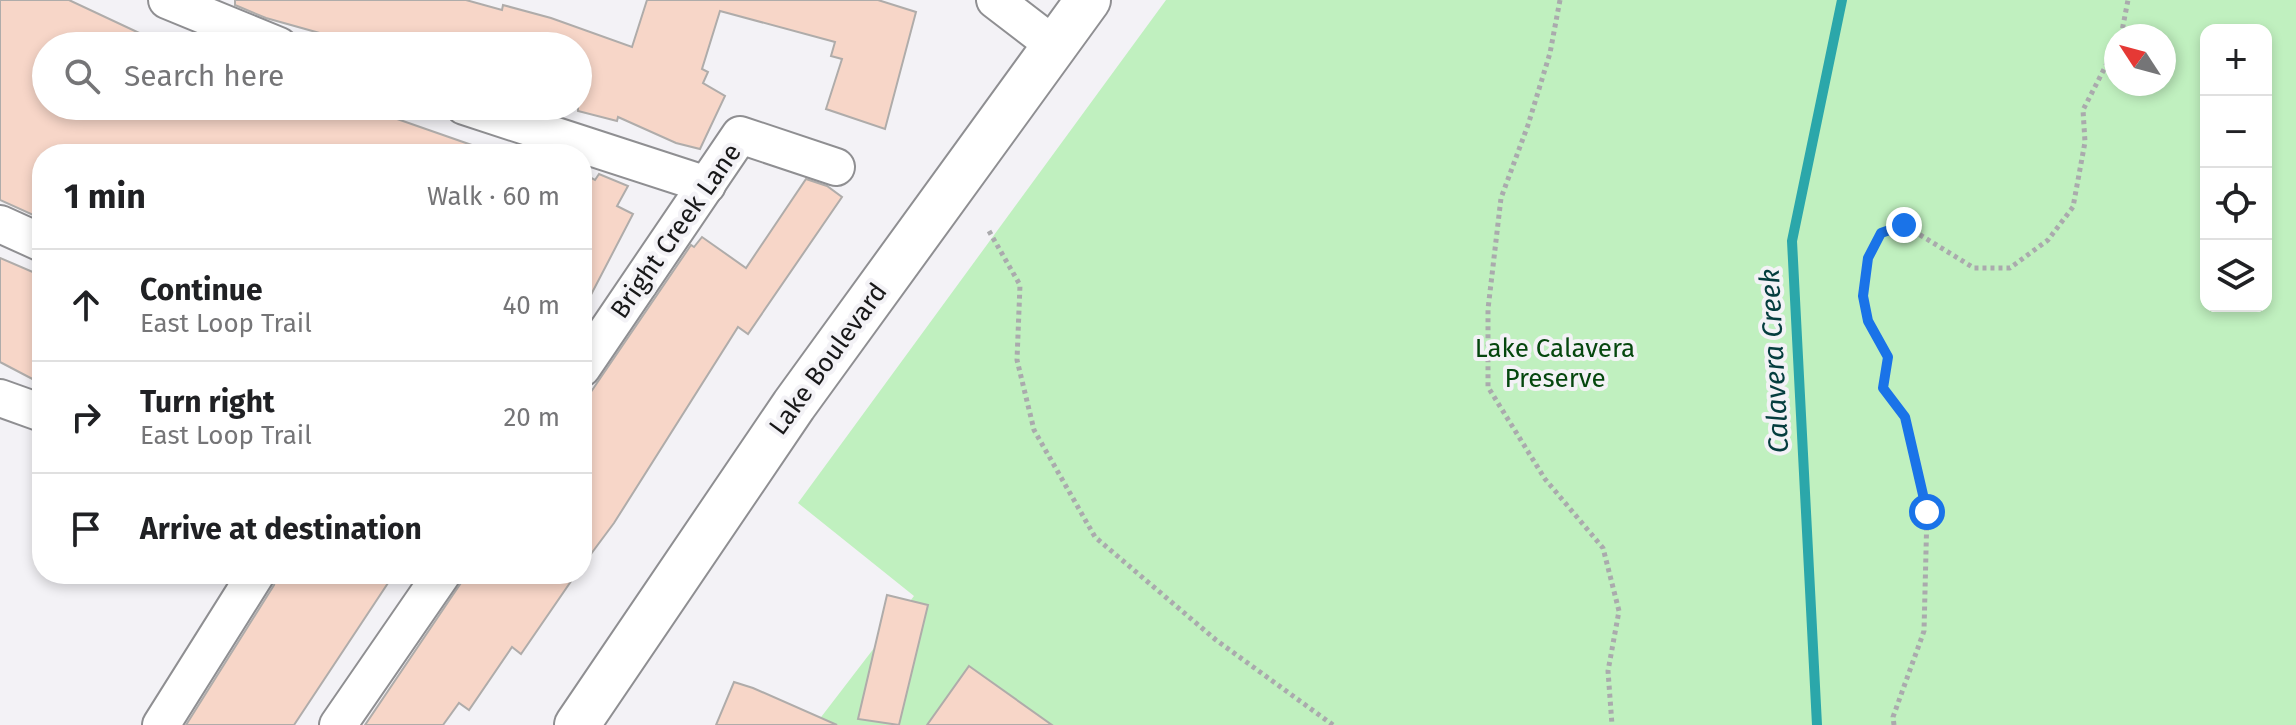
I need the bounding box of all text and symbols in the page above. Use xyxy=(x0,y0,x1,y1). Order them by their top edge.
north arrow xyxy=(2104,24,2176,96)
map controls xyxy=(2200,24,2272,312)
button: + xyxy=(2200,24,2272,96)
search box xyxy=(32,32,592,120)
icon: search xyxy=(60,54,104,98)
text: Search here xyxy=(124,58,284,94)
button: − xyxy=(2200,96,2272,168)
street label: Bright Creek Lane xyxy=(604,138,748,324)
button: locate xyxy=(2200,168,2272,240)
text: 1 min xyxy=(64,176,146,217)
text: Walk · 60 m xyxy=(427,181,560,212)
route end xyxy=(1886,207,1922,243)
button: layers xyxy=(2200,240,2272,312)
water label: Calavera Creek xyxy=(1753,268,1795,454)
text: Continue xyxy=(140,272,263,308)
street label: Lake Boulevard xyxy=(763,277,893,441)
icon: ahead xyxy=(64,283,108,327)
text: 40 m xyxy=(502,290,560,321)
text: East Loop Trail xyxy=(140,308,312,339)
park label: Lake Calavera Preserve xyxy=(1475,333,1635,394)
text: Turn right xyxy=(140,384,275,420)
icon: right xyxy=(64,395,108,439)
text: 20 m xyxy=(503,402,560,433)
text: East Loop Trail xyxy=(140,420,312,451)
route start xyxy=(1909,494,1945,530)
icon: arrive xyxy=(64,507,108,551)
text: Arrive at destination xyxy=(140,511,422,547)

